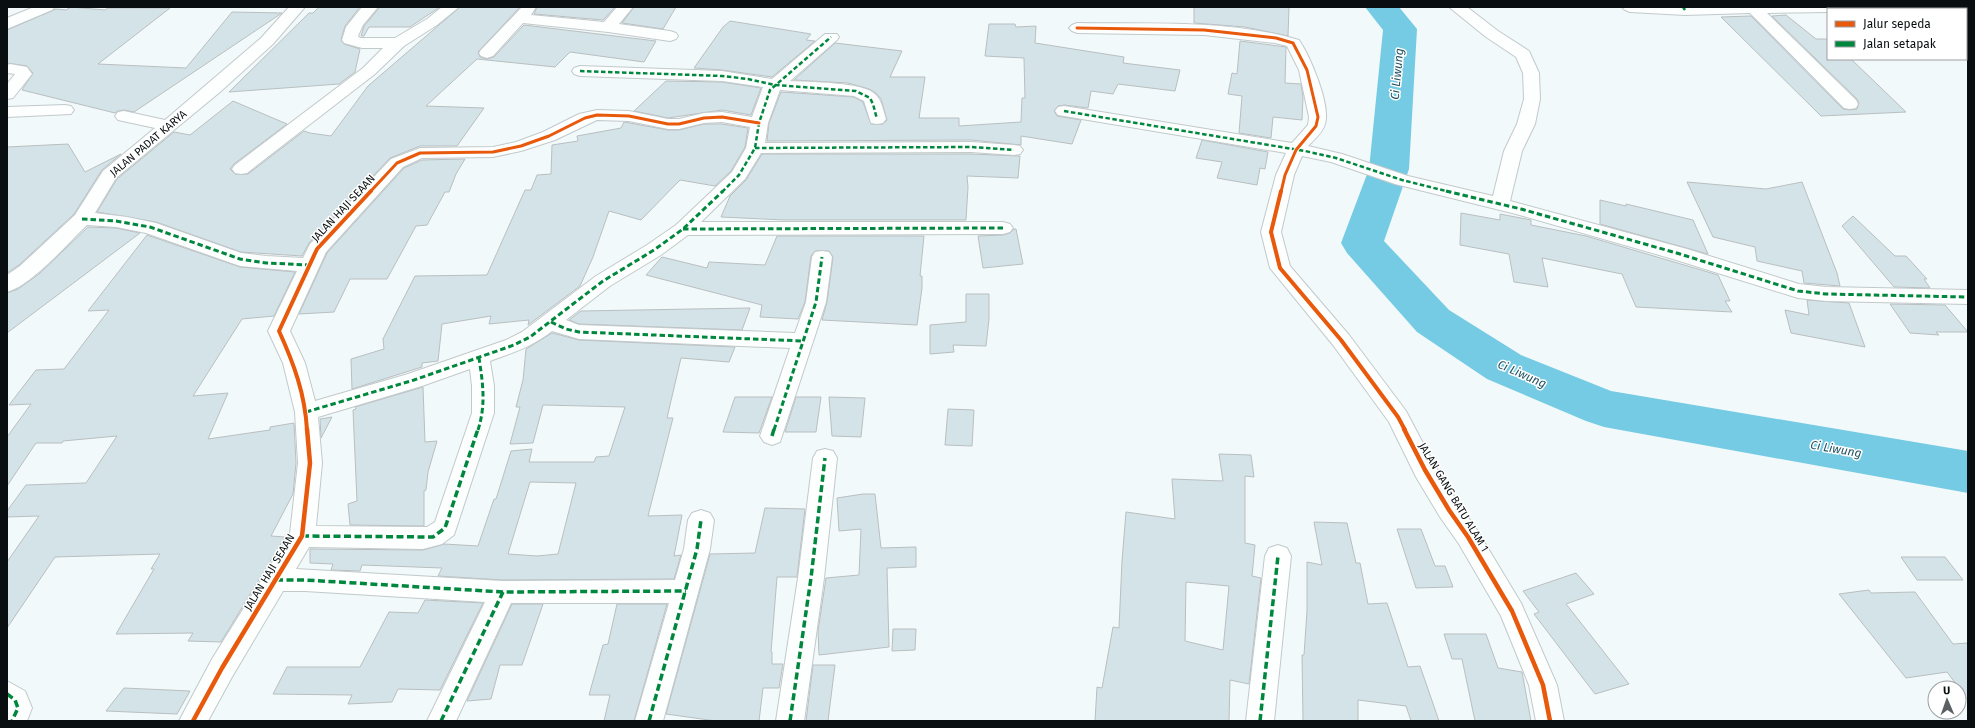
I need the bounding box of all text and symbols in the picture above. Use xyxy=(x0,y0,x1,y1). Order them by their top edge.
legend xyxy=(1827,8,1967,60)
text: Jalur sepeda xyxy=(1863,17,1931,31)
text: Jalan setapak xyxy=(1863,37,1937,51)
water label: Ci Liwung xyxy=(1388,48,1406,100)
street label: JALAN PADAT KARYA xyxy=(107,107,190,179)
street label: JALAN HAJI SEAAN xyxy=(309,172,378,245)
water label: Ci Liwung xyxy=(1496,357,1549,391)
water label: Ci Liwung xyxy=(1809,438,1863,460)
street label: JALAN GANG BATU ALAM 1 xyxy=(1416,440,1491,554)
street label: JALAN HAJI SEAAN xyxy=(241,532,297,613)
north arrow xyxy=(1927,680,1967,720)
text: U xyxy=(1943,684,1950,697)

